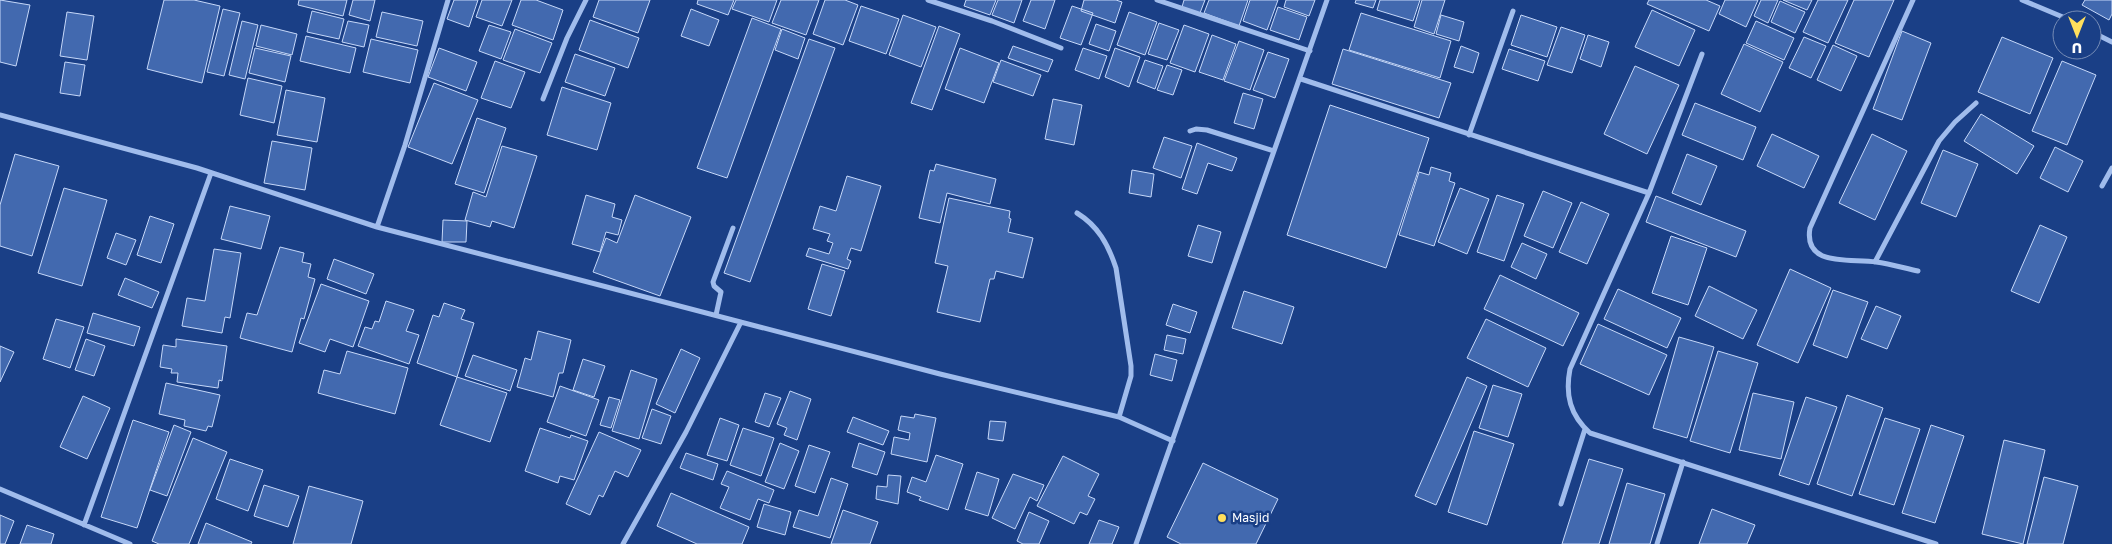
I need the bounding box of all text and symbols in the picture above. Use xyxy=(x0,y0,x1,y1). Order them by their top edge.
north arrow xyxy=(2052,10,2102,60)
text: U xyxy=(2072,40,2082,57)
place label: Masjid xyxy=(1232,510,1269,525)
marker: Masjid xyxy=(1216,512,1228,524)

